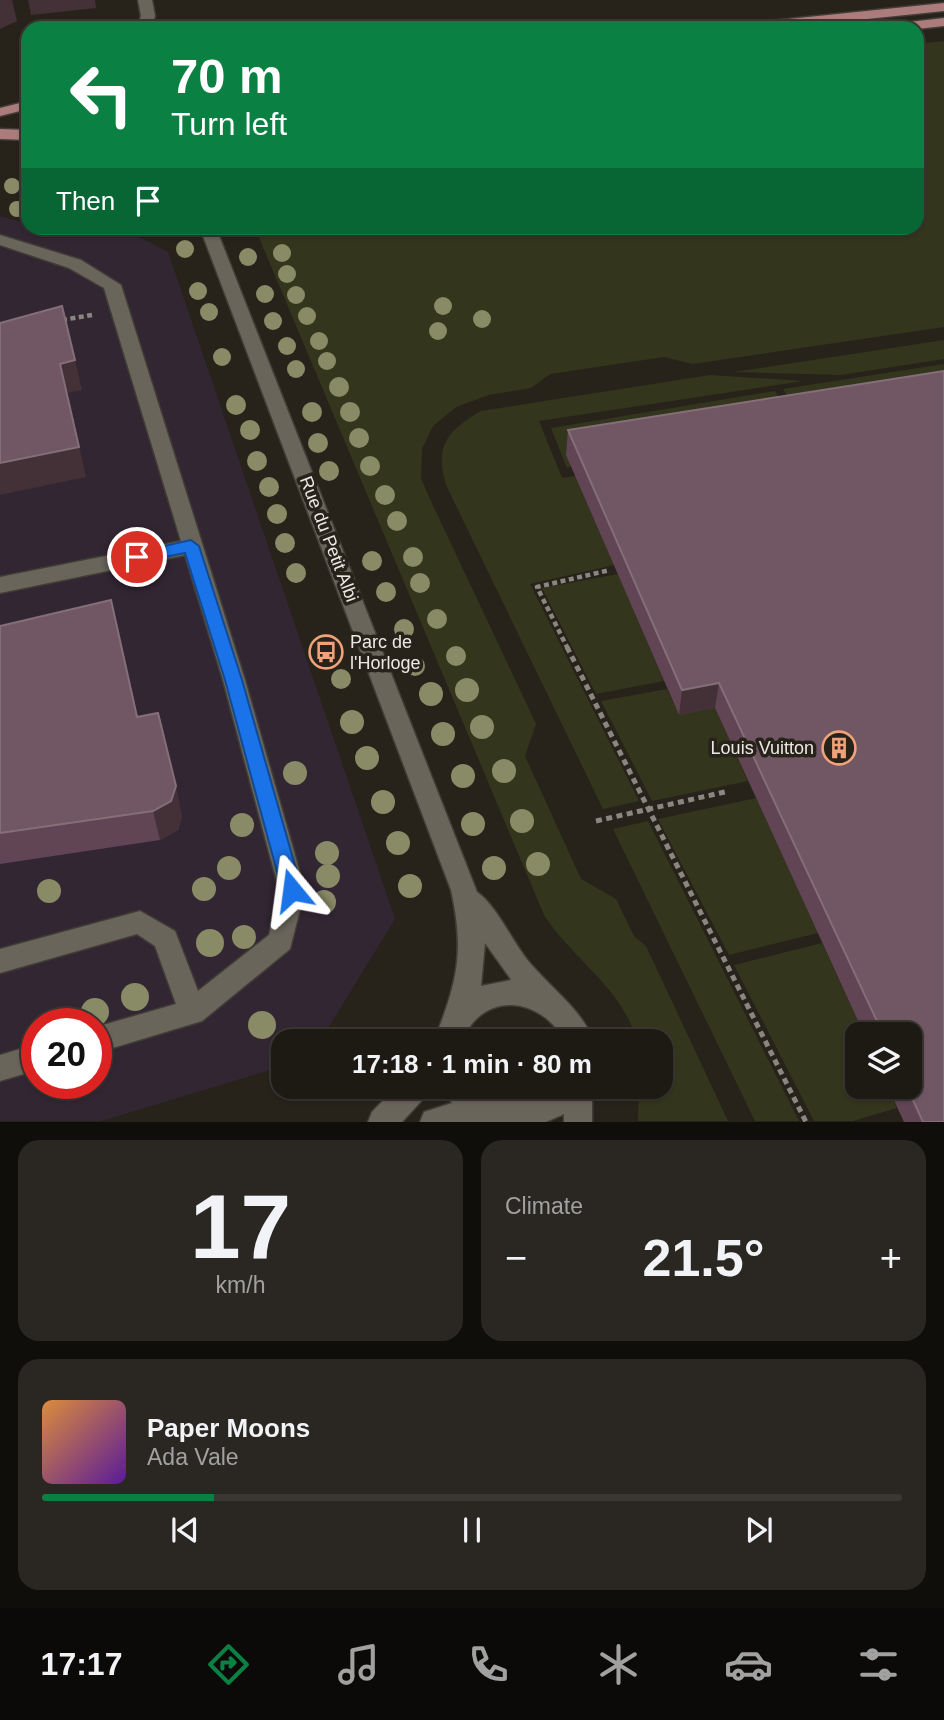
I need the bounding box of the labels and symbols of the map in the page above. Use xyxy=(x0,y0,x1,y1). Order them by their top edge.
street label: Rue du Petit Albi xyxy=(296,473,362,605)
pin xyxy=(107,527,167,587)
place label: Parc de l'Horloge xyxy=(350,632,420,673)
bus stop icon: Parc de l'Horloge xyxy=(307,633,345,671)
building icon: Louis Vuitton xyxy=(820,729,858,767)
place label: Louis Vuitton xyxy=(711,738,814,758)
position arrow xyxy=(255,853,329,927)
speed limit sign: 20 xyxy=(21,1008,112,1099)

